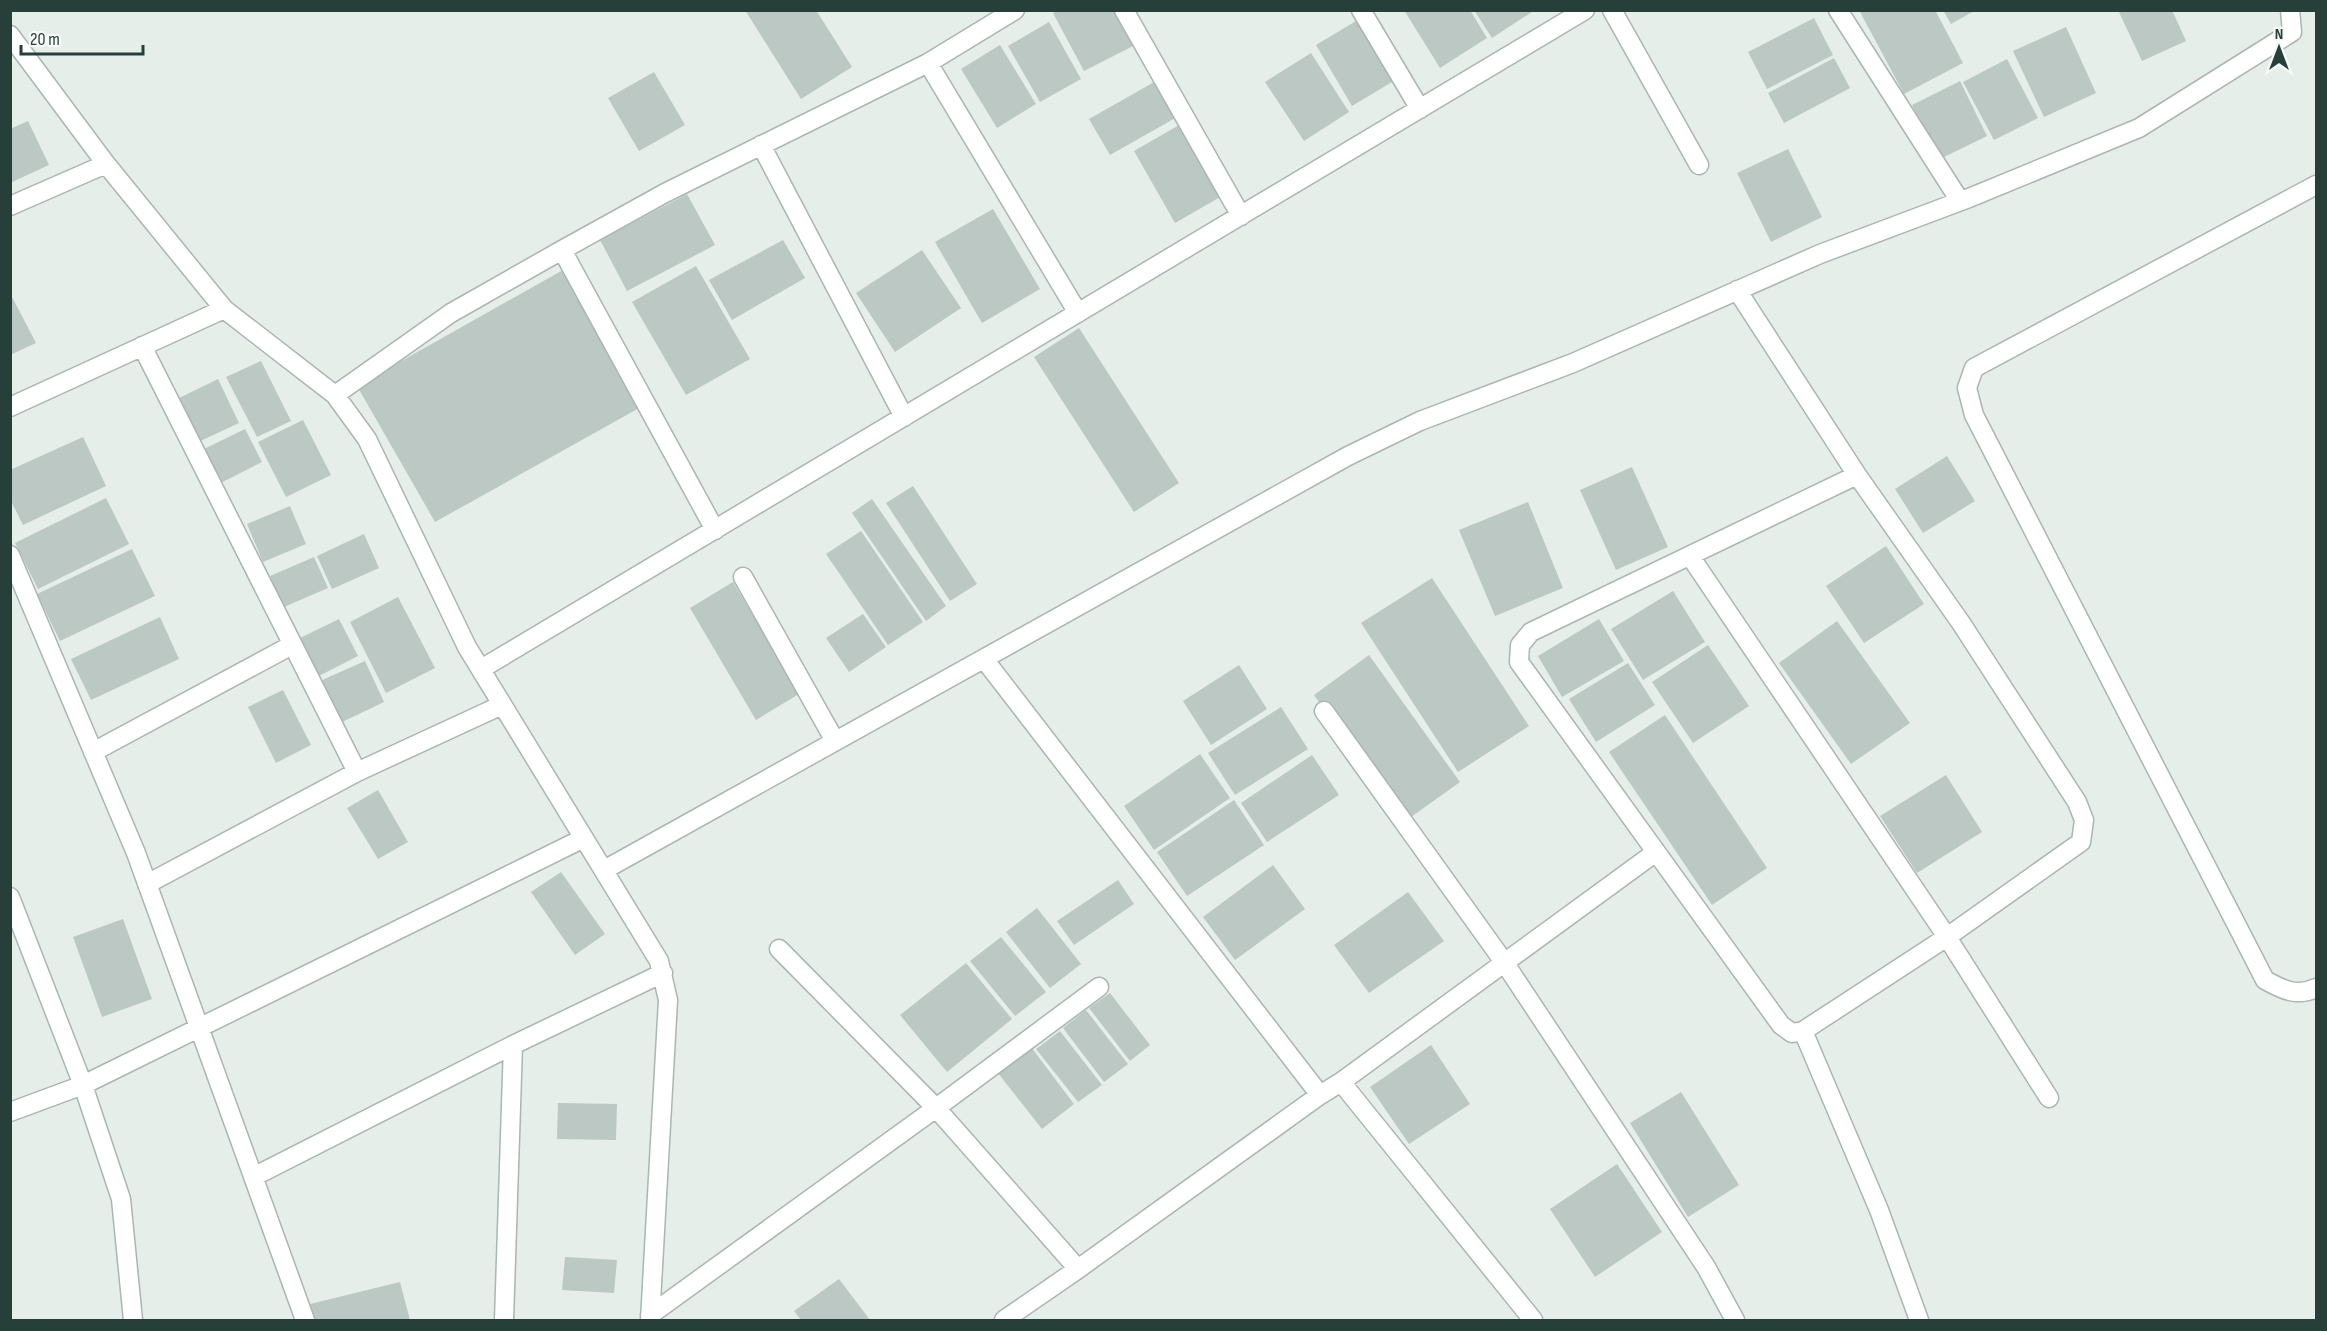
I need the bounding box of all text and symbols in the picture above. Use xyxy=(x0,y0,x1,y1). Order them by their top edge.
scale bar xyxy=(21,18,142,56)
north arrow xyxy=(2249,18,2309,78)
text: N xyxy=(2275,25,2283,44)
text: 20 m xyxy=(30,29,60,50)

